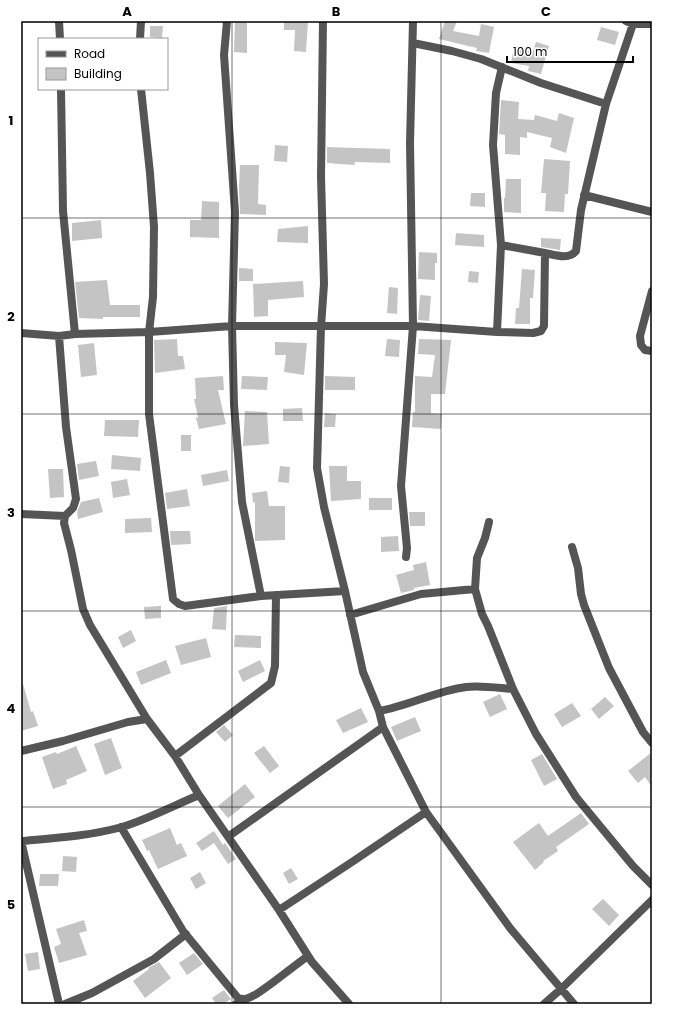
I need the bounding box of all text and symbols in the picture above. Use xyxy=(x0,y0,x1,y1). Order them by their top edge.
text: A xyxy=(122,2,132,21)
text: B xyxy=(332,2,341,21)
text: C xyxy=(541,2,551,21)
legend xyxy=(38,38,168,90)
scale bar xyxy=(507,38,633,64)
text: 100 m xyxy=(513,43,547,60)
text: Road xyxy=(74,45,105,62)
text: Building xyxy=(74,65,122,82)
text: 1 xyxy=(9,111,13,130)
text: 2 xyxy=(7,307,15,326)
text: 3 xyxy=(7,503,15,522)
text: 4 xyxy=(7,699,16,718)
text: 5 xyxy=(7,895,15,914)

